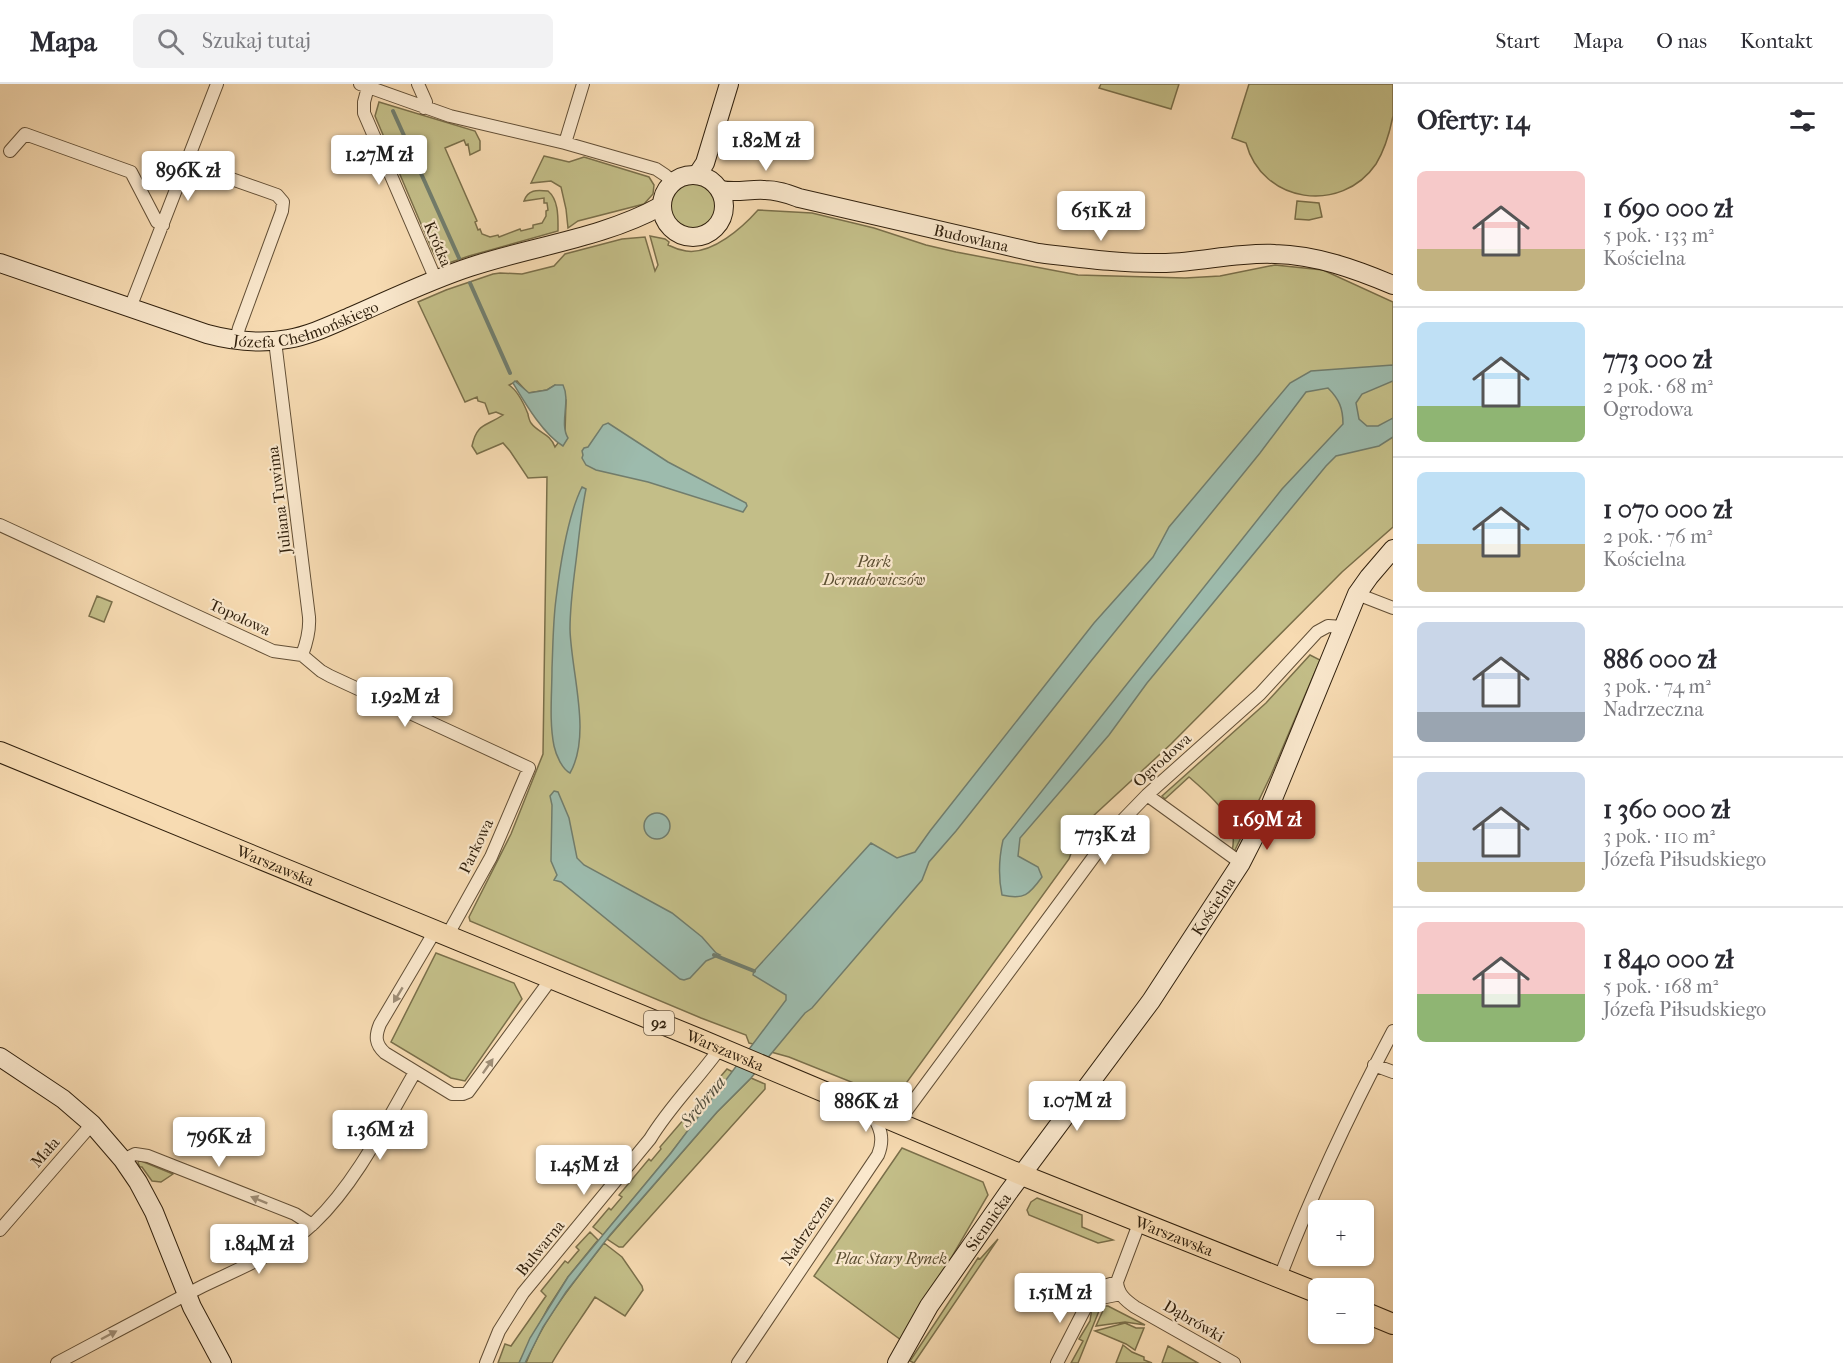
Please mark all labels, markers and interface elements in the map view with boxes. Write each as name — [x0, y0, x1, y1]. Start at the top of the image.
search box — [133, 14, 553, 68]
text: Mapa — [30, 25, 97, 58]
icon: search — [154, 25, 187, 58]
text: Szukaj tutaj — [202, 28, 311, 54]
text: Start — [1496, 29, 1540, 53]
text: Mapa — [1573, 29, 1623, 53]
text: O nas — [1656, 29, 1707, 53]
text: Kontakt — [1740, 29, 1813, 53]
icon: filters — [1786, 104, 1819, 137]
text: Oferty: 14 — [1417, 105, 1529, 136]
pin: 1.82M zł — [704, 121, 828, 172]
text: 1.82M zł — [732, 129, 800, 152]
pin: 1.27M zł — [317, 135, 441, 186]
text: 1.27M zł — [345, 143, 413, 166]
pin: 896K zł — [133, 151, 243, 202]
text: 896K zł — [156, 159, 220, 182]
pin: 651K zł — [1046, 191, 1156, 242]
text: 1 690 000 zł — [1603, 193, 1733, 224]
icon: home — [1465, 195, 1537, 267]
text: 651K zł — [1071, 199, 1131, 222]
street label: Krótka — [420, 218, 456, 270]
street label: Budowlana — [932, 220, 1011, 256]
text: 5 pok. · 133 m² — [1603, 224, 1714, 247]
text: Kościelna — [1603, 247, 1686, 270]
street label: Józefa Chełmońskiego — [230, 296, 381, 351]
text: 773 000 zł — [1603, 344, 1712, 375]
icon: home — [1465, 346, 1537, 418]
text: 2 pok. · 68 m² — [1603, 375, 1713, 398]
text: Ogrodowa — [1603, 398, 1693, 421]
street label: Juliana Tuwima — [263, 445, 295, 557]
text: 1 070 000 zł — [1603, 494, 1732, 525]
icon: home — [1465, 496, 1537, 568]
text: 2 pok. · 76 m² — [1603, 525, 1713, 548]
text: Kościelna — [1603, 548, 1686, 571]
park label: Park Dernałowiczów — [822, 552, 926, 589]
street label: Topolowa — [206, 595, 274, 640]
text: 886 000 zł — [1603, 644, 1716, 675]
icon: home — [1465, 646, 1537, 718]
text: 3 pok. · 74 m² — [1603, 675, 1711, 698]
pin: 1.92M zł — [343, 677, 467, 728]
text: 1.92M zł — [371, 685, 439, 708]
text: Nadrzeczna — [1603, 698, 1704, 721]
street label: Ogrodowa — [1129, 729, 1195, 791]
text: 1 360 000 zł — [1603, 794, 1730, 825]
icon: home — [1465, 796, 1537, 868]
pin: 1.69M zł — [1205, 800, 1329, 851]
text: 1.69M zł — [1232, 808, 1302, 831]
street label: Parkowa — [455, 815, 498, 876]
pin: 773K zł — [1050, 815, 1160, 866]
text: 773K zł — [1075, 823, 1135, 846]
text: 3 pok. · 110 m² — [1603, 825, 1715, 848]
street label: Warszawska — [233, 840, 318, 890]
text: Józefa Piłsudskiego — [1603, 848, 1766, 871]
street label: Kościelna — [1187, 873, 1239, 939]
text: 1 840 000 zł — [1603, 944, 1733, 975]
icon: home — [1465, 946, 1537, 1018]
text: 5 pok. · 168 m² — [1603, 975, 1718, 998]
one-way arrow — [392, 987, 403, 1003]
text: Józefa Piłsudskiego — [1603, 998, 1766, 1021]
road number: 92 — [644, 1011, 674, 1035]
street label: Warszawska — [683, 1025, 767, 1075]
one-way arrow — [482, 1059, 494, 1075]
water label: Srebrna — [675, 1072, 730, 1132]
pin: 1.07M zł — [1015, 1081, 1139, 1132]
pin: 886K zł — [811, 1082, 921, 1133]
text: 1.07M zł — [1043, 1089, 1111, 1112]
text: 886K zł — [834, 1090, 898, 1113]
pin: 1.36M zł — [318, 1110, 442, 1161]
pin: 796K zł — [164, 1117, 274, 1168]
text: 1.36M zł — [347, 1118, 414, 1141]
text: 796K zł — [187, 1125, 251, 1148]
street label: Mała — [27, 1133, 64, 1171]
pin: 1.45M zł — [522, 1145, 646, 1196]
text: 1.45M zł — [550, 1153, 618, 1176]
street label: Siennicka — [961, 1189, 1015, 1255]
street label: Nadrzeczna — [777, 1191, 838, 1269]
one-way arrow — [250, 1195, 268, 1205]
map controls — [1308, 1200, 1374, 1344]
button: + — [1308, 1200, 1374, 1266]
street label: Warszawska — [1132, 1211, 1217, 1260]
street label: Bulwarna — [512, 1216, 569, 1280]
pin: 1.84M zł — [197, 1224, 321, 1275]
text: 1.84M zł — [224, 1232, 294, 1255]
park label: Plac Stary Rynek — [834, 1249, 947, 1268]
pin: 1.51M zł — [998, 1273, 1122, 1324]
button: − — [1308, 1278, 1374, 1344]
text: 1.51M zł — [1029, 1281, 1091, 1304]
street label: Dąbrówki — [1160, 1296, 1228, 1346]
one-way arrow — [101, 1330, 118, 1340]

